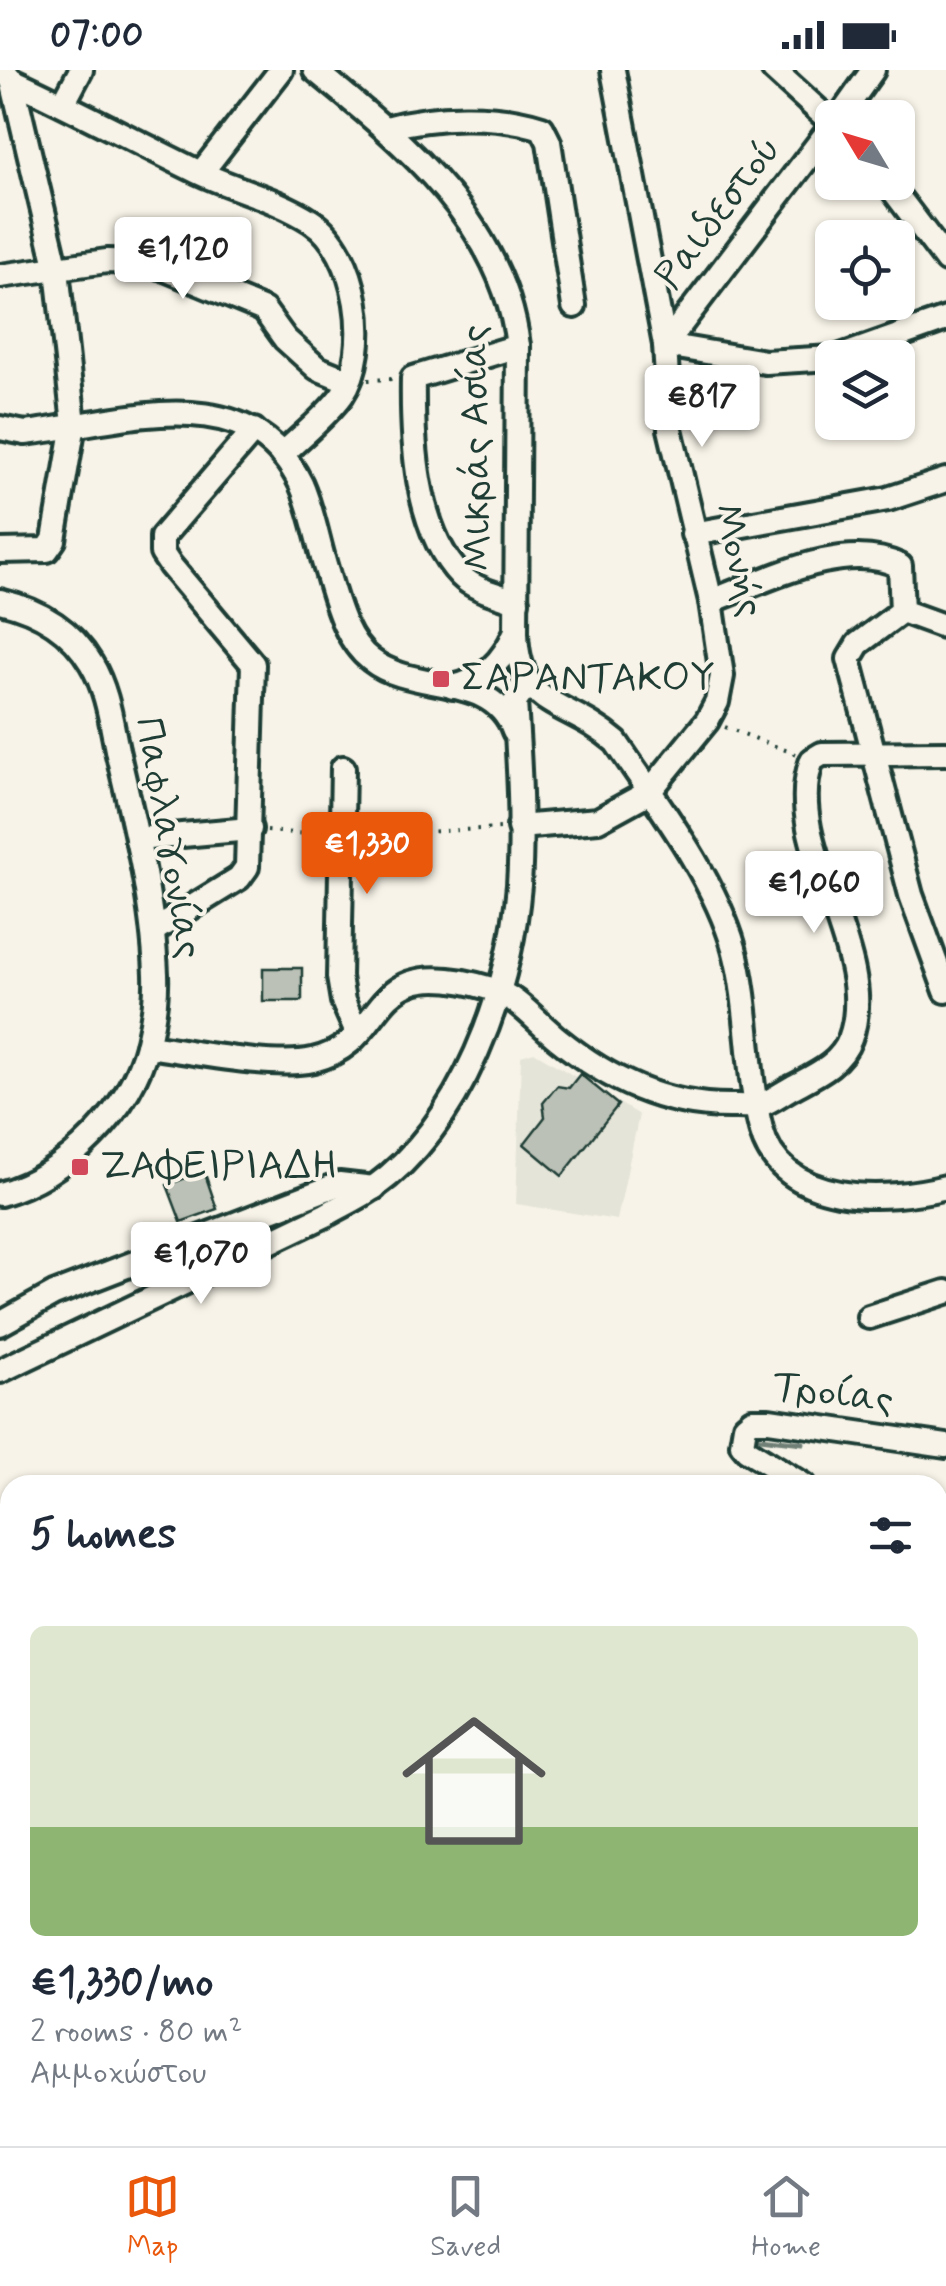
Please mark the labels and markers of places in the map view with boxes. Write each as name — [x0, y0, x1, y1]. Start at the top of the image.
pin: €1,120 — [102, 217, 264, 302]
pin: €817 — [643, 365, 761, 450]
place label: ΣΑΡΑΝΤΑΚΟΥ — [461, 653, 715, 705]
marker: ΣΑΡΑΝΤΑΚΟΥ — [430, 668, 452, 690]
pin: €1,330 — [286, 812, 448, 897]
pin: €1,060 — [733, 851, 895, 936]
place label: ΖΑΦΕΙΡΙΑΔΗ — [100, 1141, 338, 1193]
marker: ΖΑΦΕΙΡΙΑΔΗ — [69, 1156, 91, 1178]
pin: €1,070 — [120, 1222, 282, 1307]

